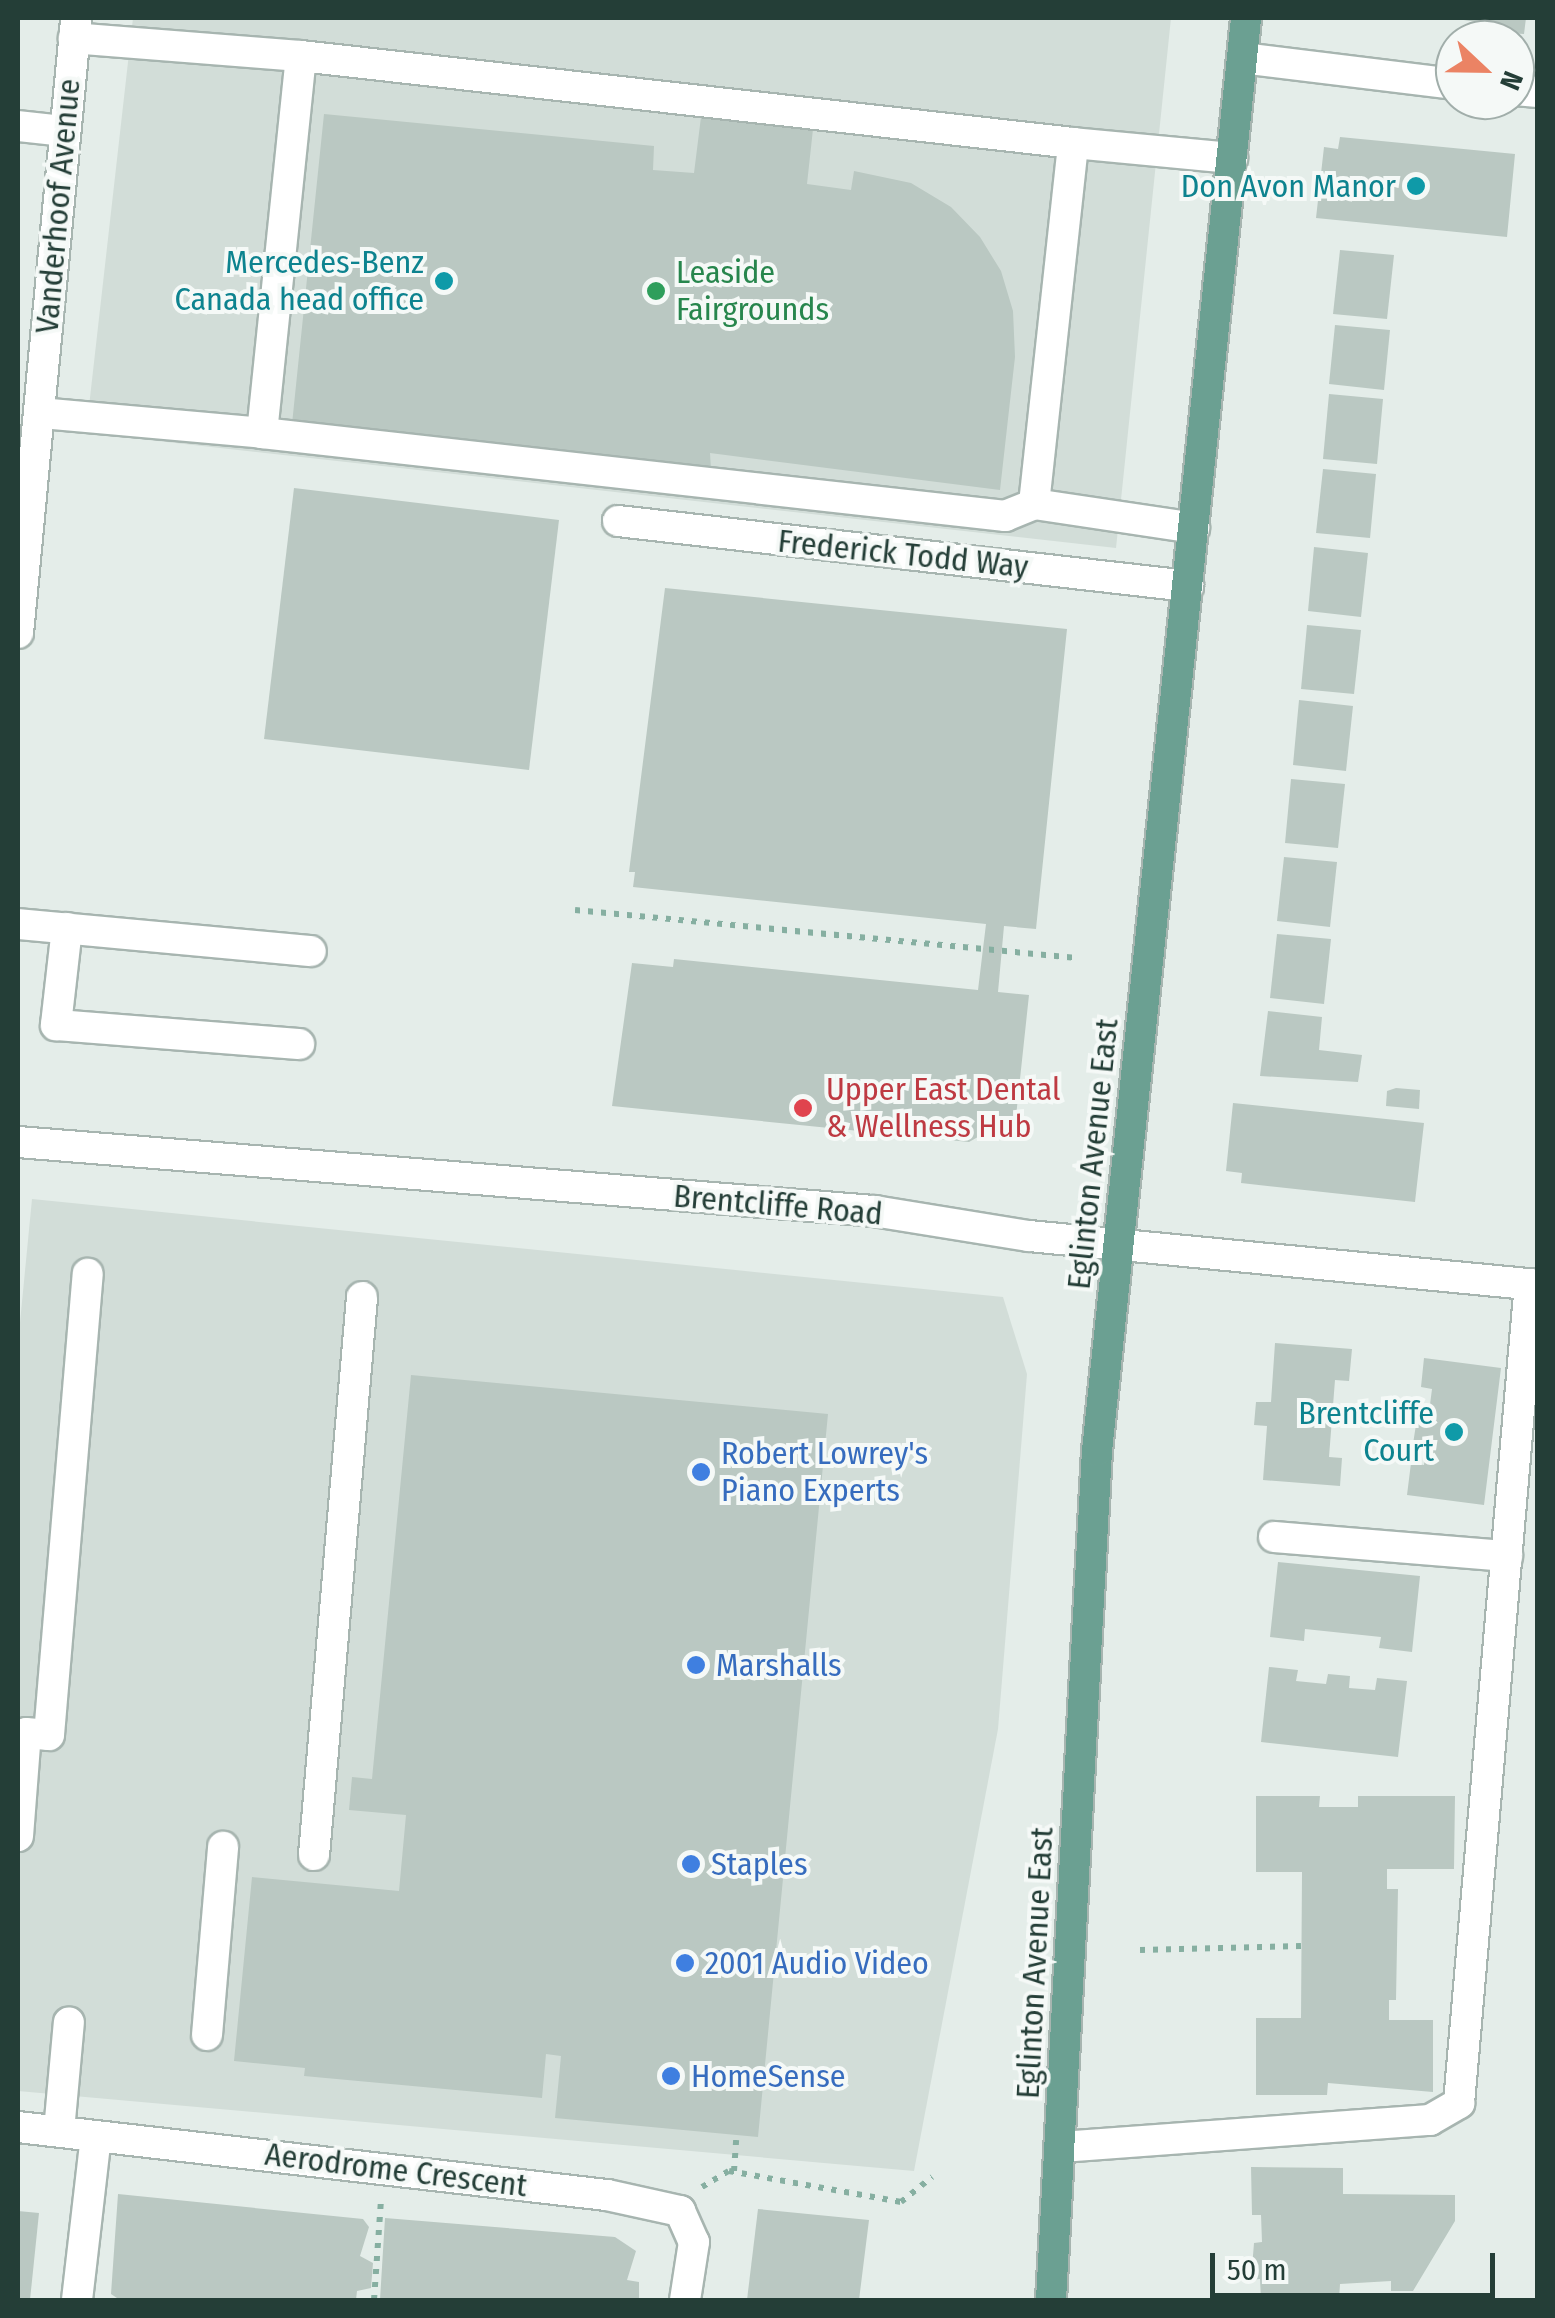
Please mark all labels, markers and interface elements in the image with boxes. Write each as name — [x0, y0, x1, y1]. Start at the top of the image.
north arrow — [1435, 20, 1535, 120]
text: N — [1493, 67, 1530, 95]
street label: Vanderhoof Avenue — [28, 77, 88, 335]
place label: Don Avon Manor — [1181, 167, 1396, 205]
marker: Don Avon Manor — [1405, 175, 1427, 197]
place label: Mercedes-Benz Canada head office — [174, 244, 424, 319]
place label: Leaside Fairgrounds — [676, 254, 829, 329]
marker: Mercedes-Benz Canada head office — [433, 270, 455, 292]
marker: Leaside Fairgrounds — [645, 280, 667, 302]
street label: Frederick Todd Way — [776, 522, 1030, 586]
street label: Eglinton Avenue East — [1060, 1017, 1126, 1291]
place label: Upper East Dental & Wellness Hub — [826, 1071, 1060, 1146]
marker: Upper East Dental & Wellness Hub — [790, 1095, 816, 1121]
street label: Brentcliffe Road — [672, 1177, 884, 1233]
place label: Brentcliffe Court — [1298, 1395, 1434, 1470]
marker: Brentcliffe Court — [1443, 1421, 1465, 1443]
place label: Robert Lowrey's Piano Experts — [721, 1435, 928, 1510]
marker: Robert Lowrey's Piano Experts — [690, 1461, 712, 1483]
place label: Marshalls — [716, 1646, 842, 1684]
marker: Marshalls — [685, 1654, 707, 1676]
street label: Eglinton Avenue East — [1009, 1826, 1061, 2100]
place label: Staples — [711, 1845, 808, 1883]
marker: Staples — [680, 1853, 702, 1875]
place label: 2001 Audio Video — [705, 1944, 929, 1982]
marker: 2001 Audio Video — [674, 1952, 696, 1974]
place label: HomeSense — [691, 2057, 846, 2095]
marker: HomeSense — [660, 2065, 682, 2087]
street label: Aerodrome Crescent — [263, 2135, 529, 2205]
scale bar — [1215, 2233, 1500, 2295]
text: 50 m — [1227, 2252, 1287, 2288]

